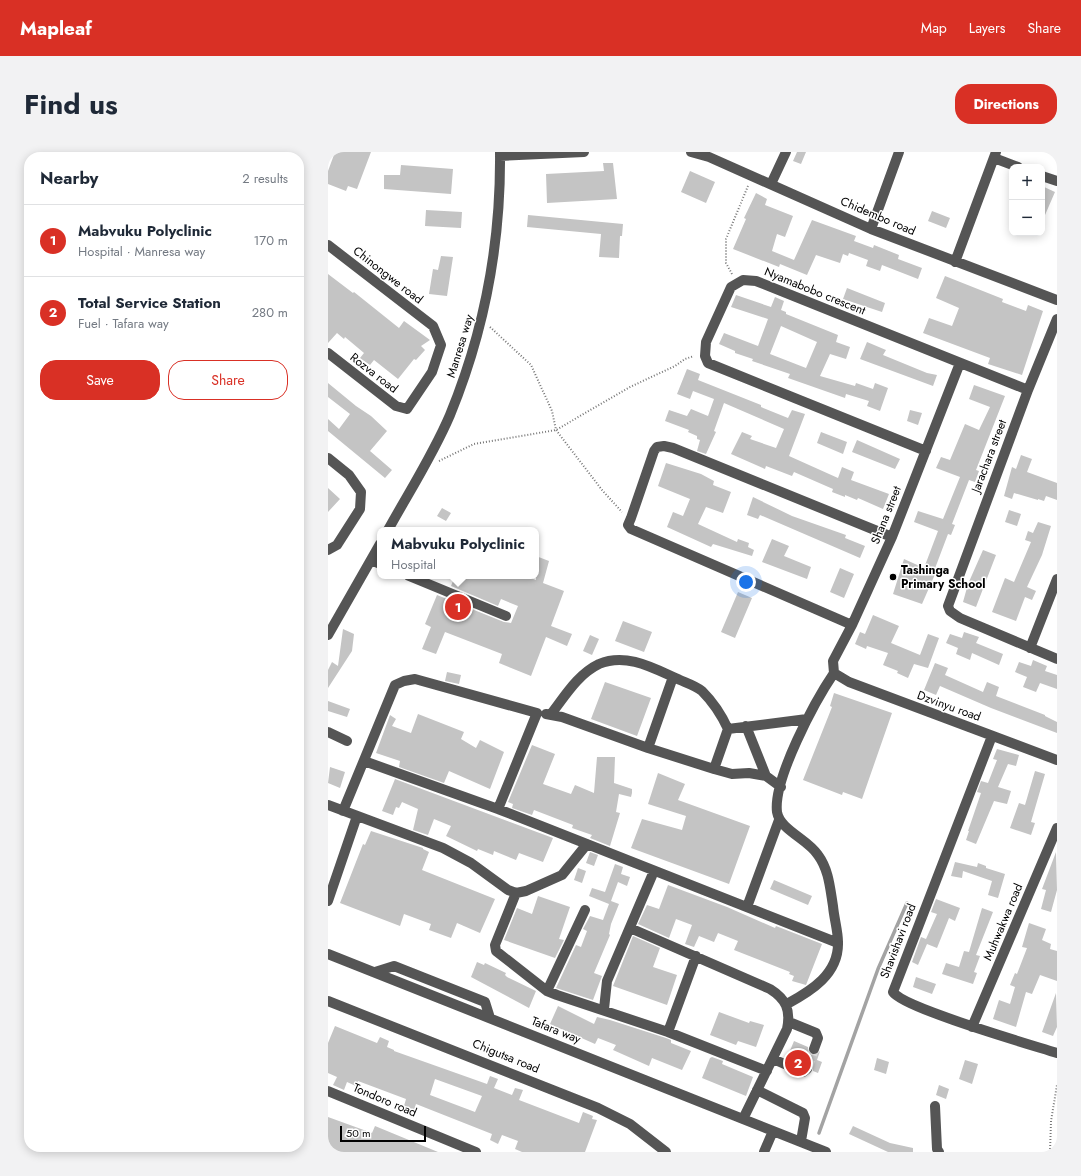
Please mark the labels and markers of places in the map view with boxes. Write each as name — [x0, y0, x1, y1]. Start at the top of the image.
place label: Tashinga Primary School — [901, 561, 986, 593]
marker: Tashinga Primary School — [888, 572, 898, 582]
pin: 1 — [445, 592, 471, 622]
pin: 2 — [785, 1048, 811, 1078]

